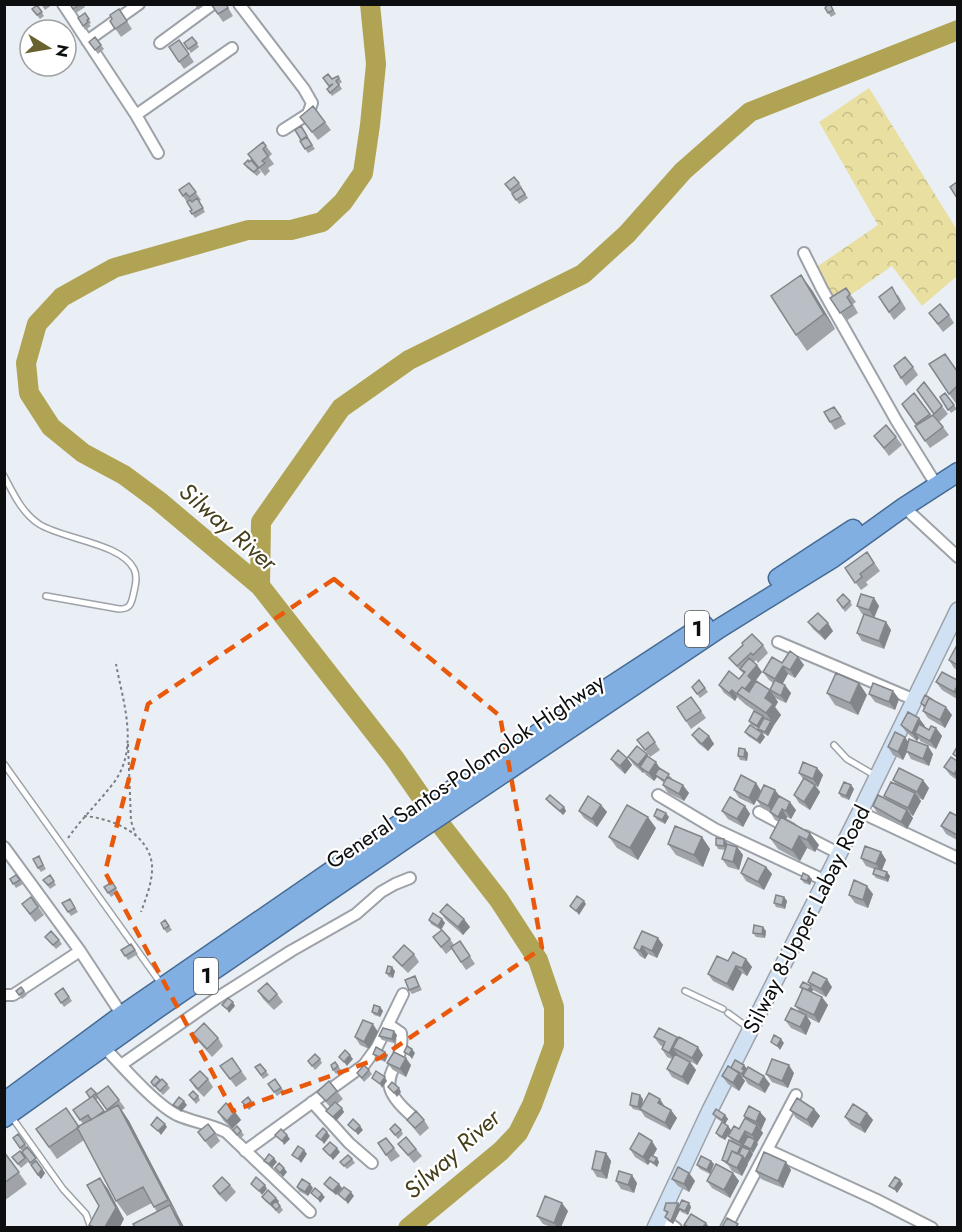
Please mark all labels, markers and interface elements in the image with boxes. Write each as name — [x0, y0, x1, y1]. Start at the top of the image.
north arrow — [18, 18, 78, 78]
text: N — [50, 42, 75, 59]
water label: Silway River — [172, 474, 286, 580]
road number: 1 — [685, 611, 709, 647]
street label: General Santos-Polomolok Highway — [319, 665, 611, 876]
street label: Silway 8-Upper Labay Road — [734, 799, 878, 1039]
road number: 1 — [194, 958, 218, 994]
water label: Silway River — [396, 1099, 509, 1207]

